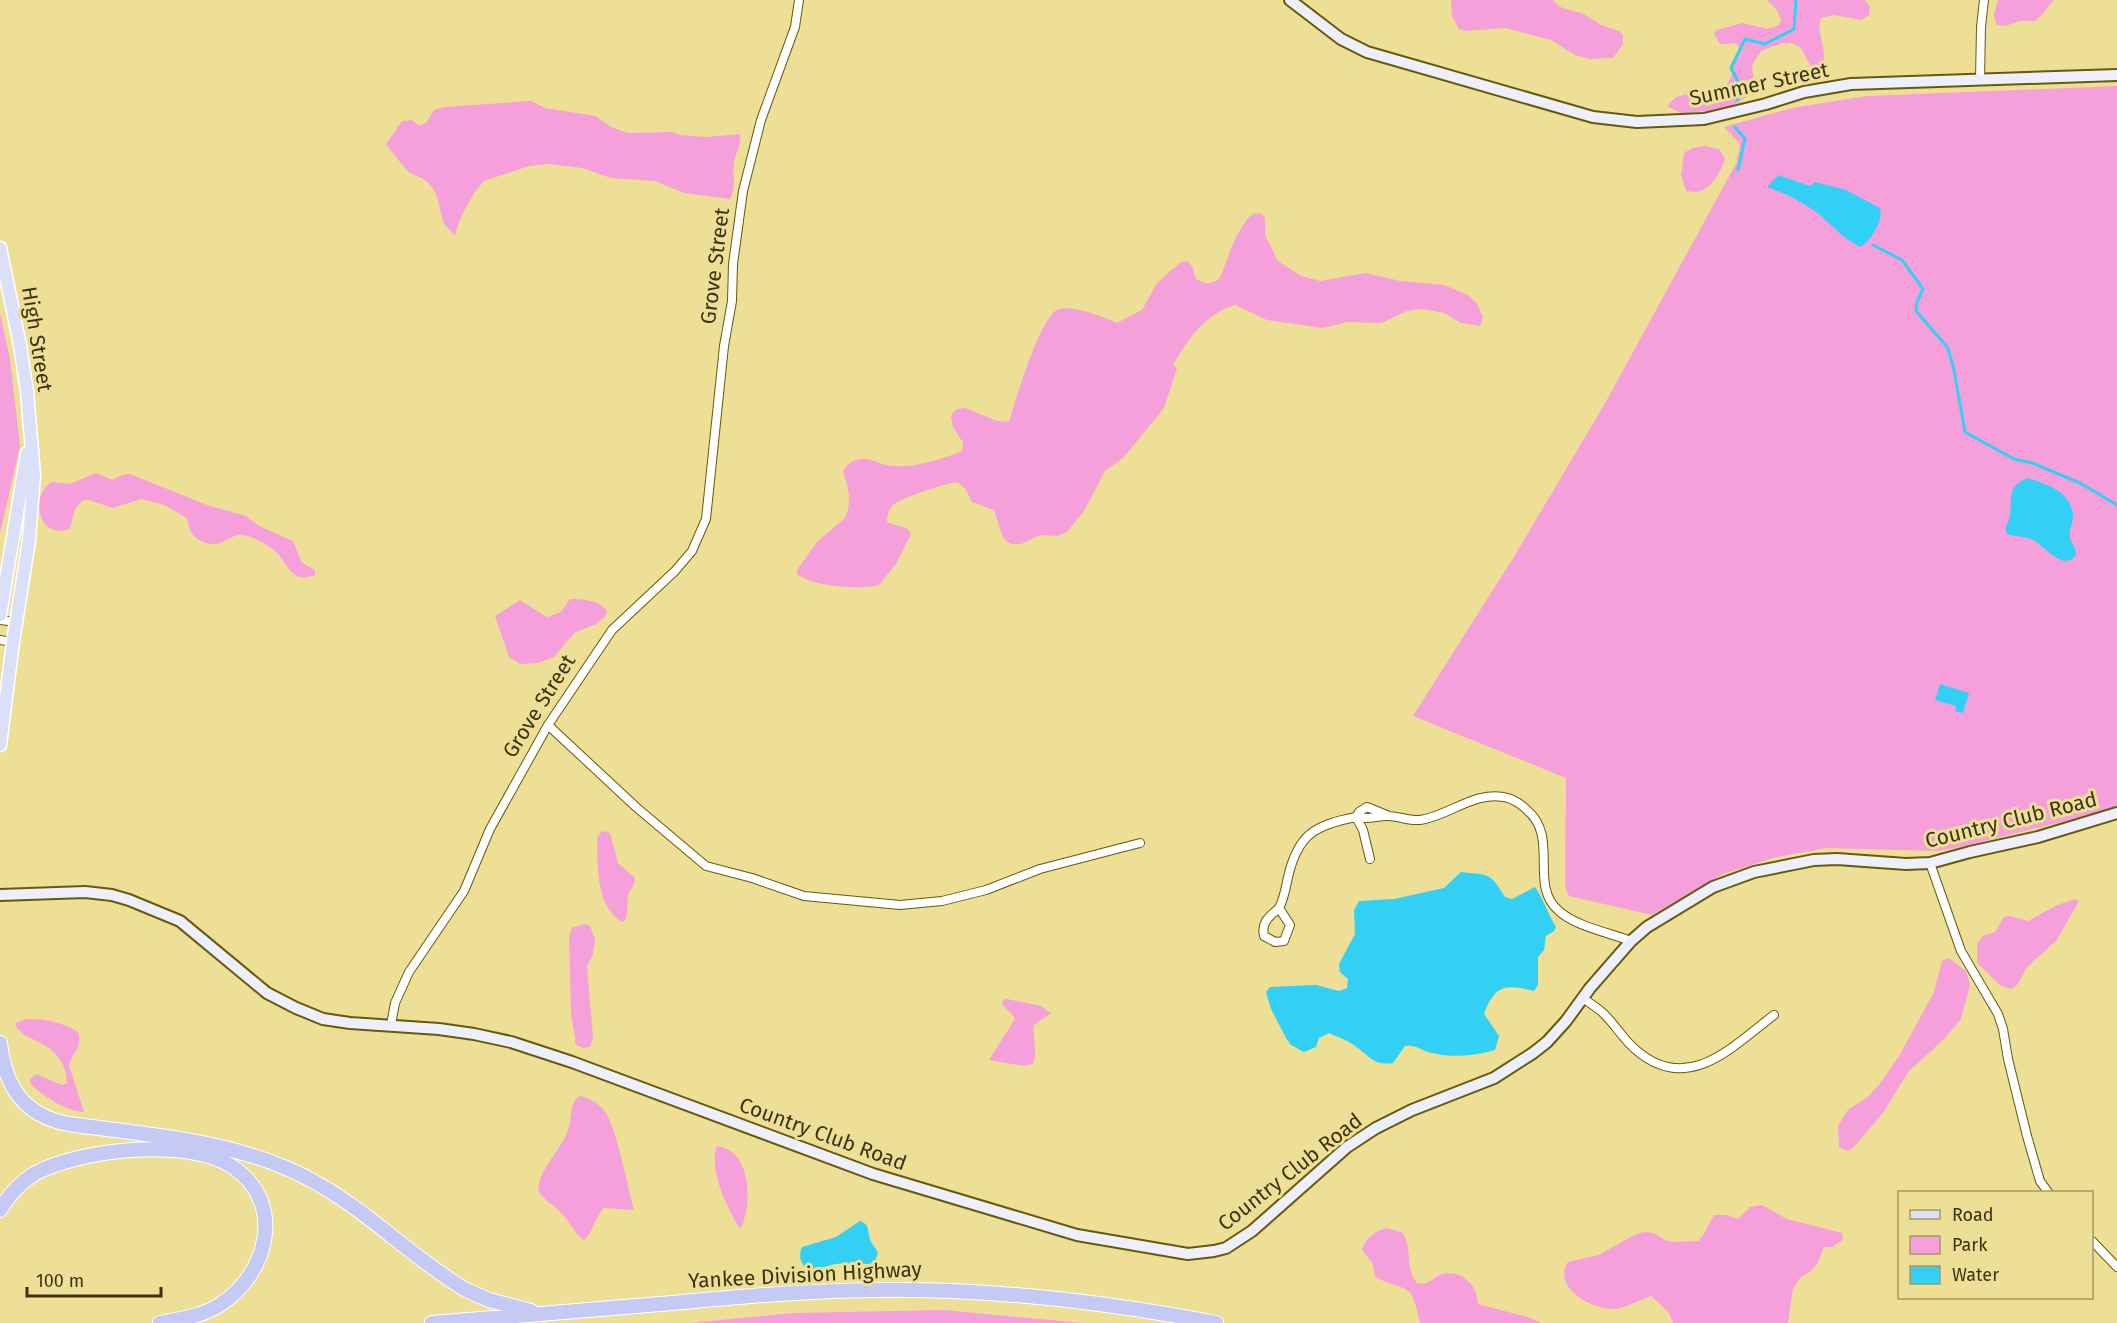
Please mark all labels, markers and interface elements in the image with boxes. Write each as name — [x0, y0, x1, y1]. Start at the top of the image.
street label: Summer Street — [1687, 56, 1831, 111]
street label: Grove Street — [695, 206, 735, 326]
street label: High Street — [16, 285, 58, 394]
street label: Grove Street — [497, 649, 581, 763]
street label: Country Club Road — [1922, 786, 2100, 854]
street label: Country Club Road — [736, 1092, 910, 1176]
street label: Country Club Road — [1213, 1108, 1367, 1236]
legend — [1898, 1191, 2093, 1299]
text: Road — [1952, 1204, 1994, 1226]
text: Park — [1952, 1234, 1988, 1256]
street label: Yankee Division Highway — [688, 1256, 923, 1294]
scale bar — [27, 1260, 160, 1298]
text: Water — [1952, 1264, 1999, 1286]
text: 100 m — [36, 1270, 84, 1292]

